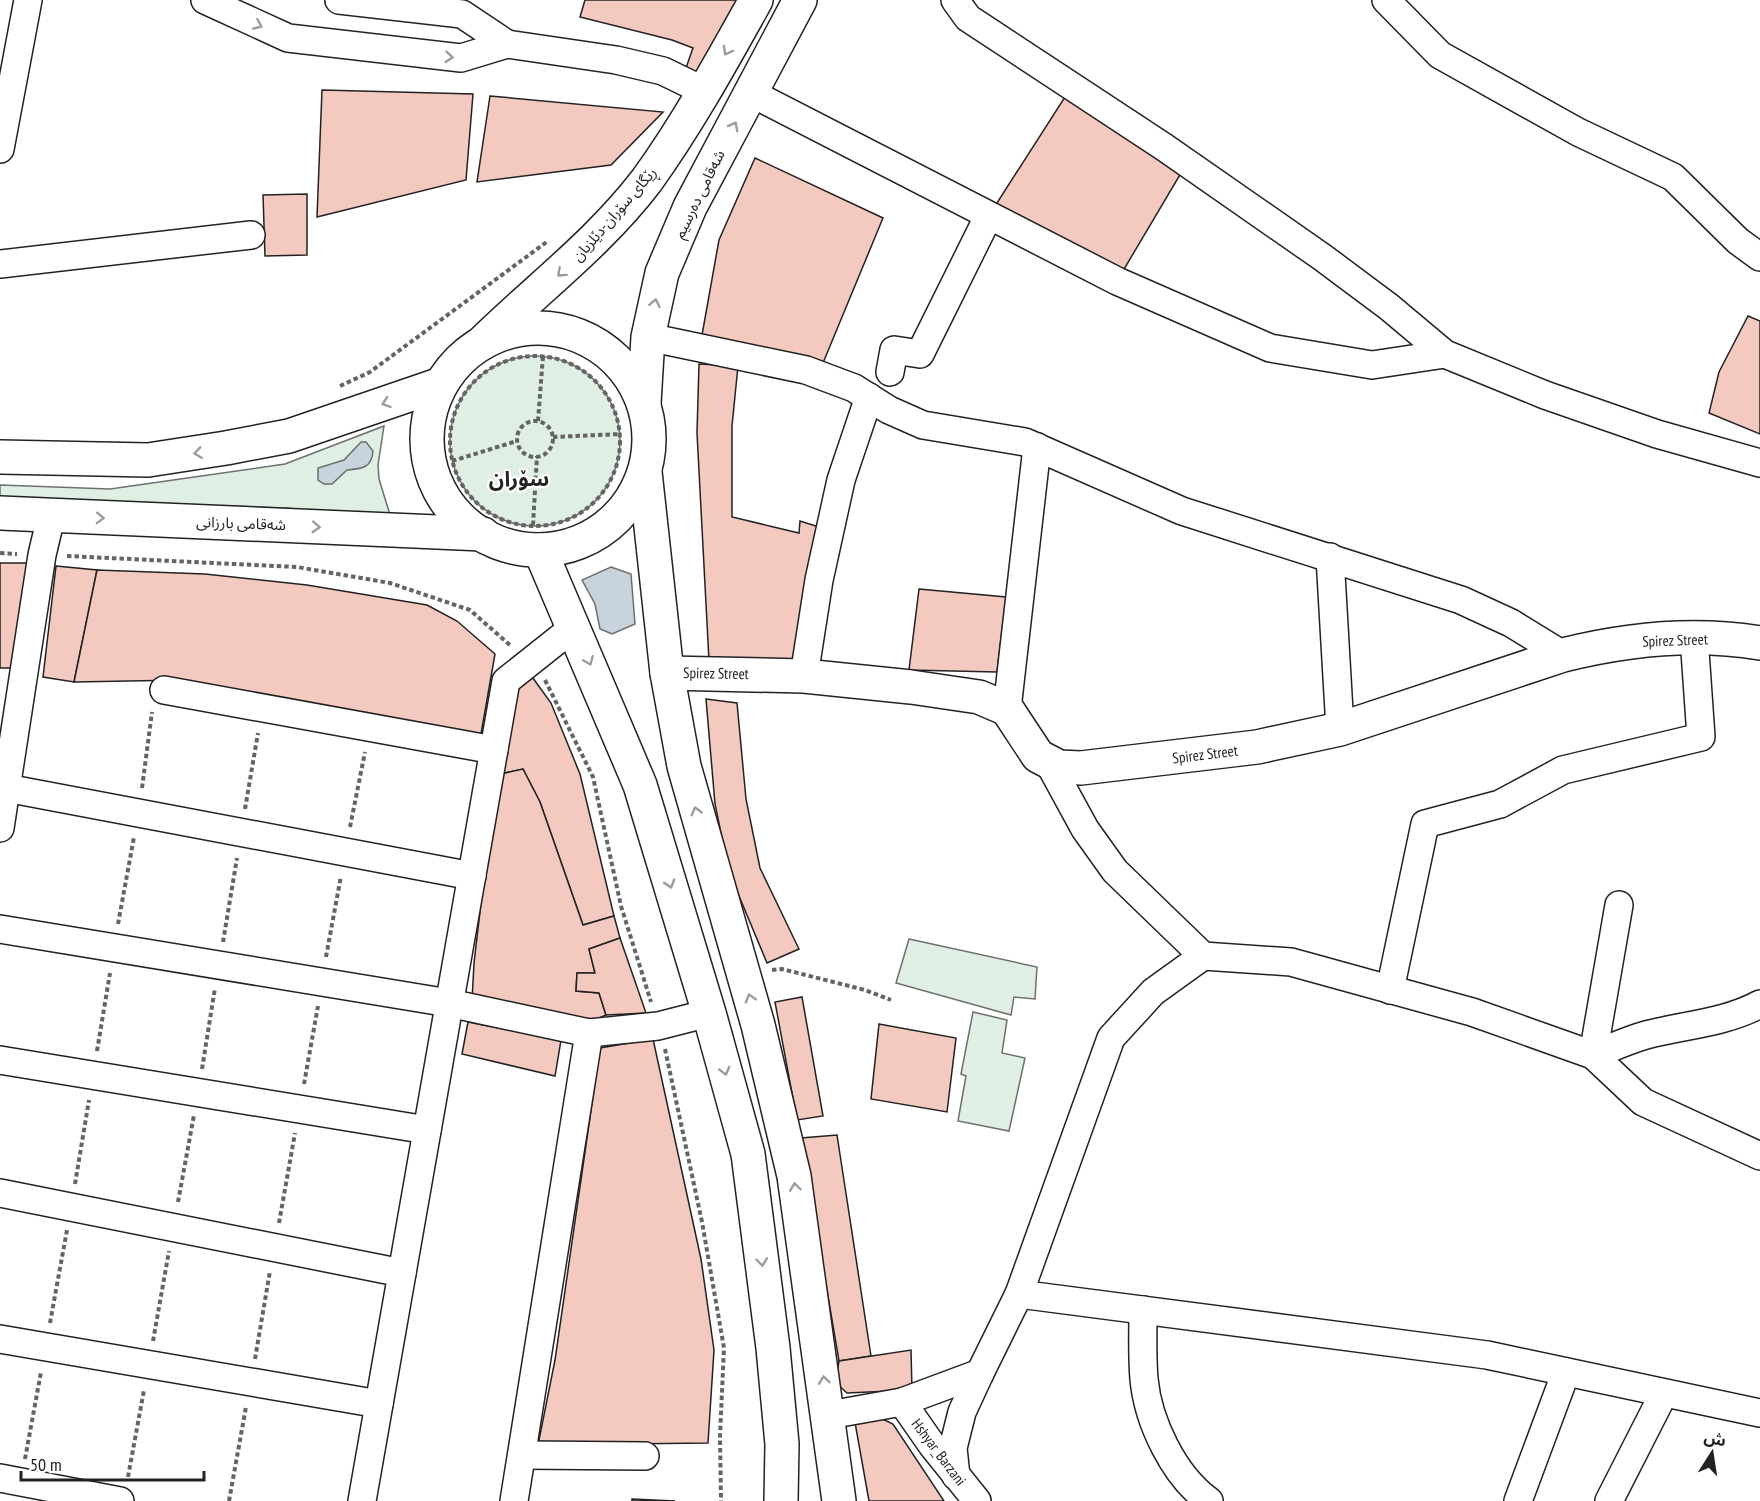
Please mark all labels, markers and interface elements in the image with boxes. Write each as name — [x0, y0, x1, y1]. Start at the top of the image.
one-way arrow — [252, 18, 263, 30]
one-way arrow — [723, 45, 734, 55]
one-way arrow — [445, 50, 454, 63]
one-way arrow — [726, 121, 738, 132]
street label: شەقامی دەرسیم — [669, 146, 731, 242]
street label: ڕێگای سۆران-دێلزیان — [568, 163, 663, 267]
one-way arrow — [557, 266, 567, 277]
one-way arrow — [648, 299, 661, 309]
one-way arrow — [381, 396, 392, 408]
one-way arrow — [193, 446, 202, 458]
district label: سۆران — [489, 465, 549, 492]
one-way arrow — [96, 512, 105, 525]
street label: شەقامی بارزانی — [196, 512, 286, 534]
one-way arrow — [312, 520, 321, 533]
street label: Spirez Street — [1642, 629, 1708, 651]
one-way arrow — [581, 655, 593, 666]
street label: Spirez Street — [683, 663, 749, 683]
street label: Spirez Street — [1171, 741, 1239, 767]
one-way arrow — [691, 806, 703, 816]
one-way arrow — [663, 878, 675, 889]
one-way arrow — [745, 993, 757, 1004]
one-way arrow — [718, 1065, 730, 1075]
one-way arrow — [790, 1183, 802, 1192]
one-way arrow — [755, 1257, 768, 1266]
one-way arrow — [818, 1376, 830, 1385]
street label: Hshyar_Barzani — [908, 1415, 970, 1489]
north arrow — [1682, 1423, 1742, 1483]
text: ش — [1702, 1426, 1728, 1450]
scale bar — [21, 1444, 204, 1482]
text: 50 m — [30, 1453, 62, 1476]

